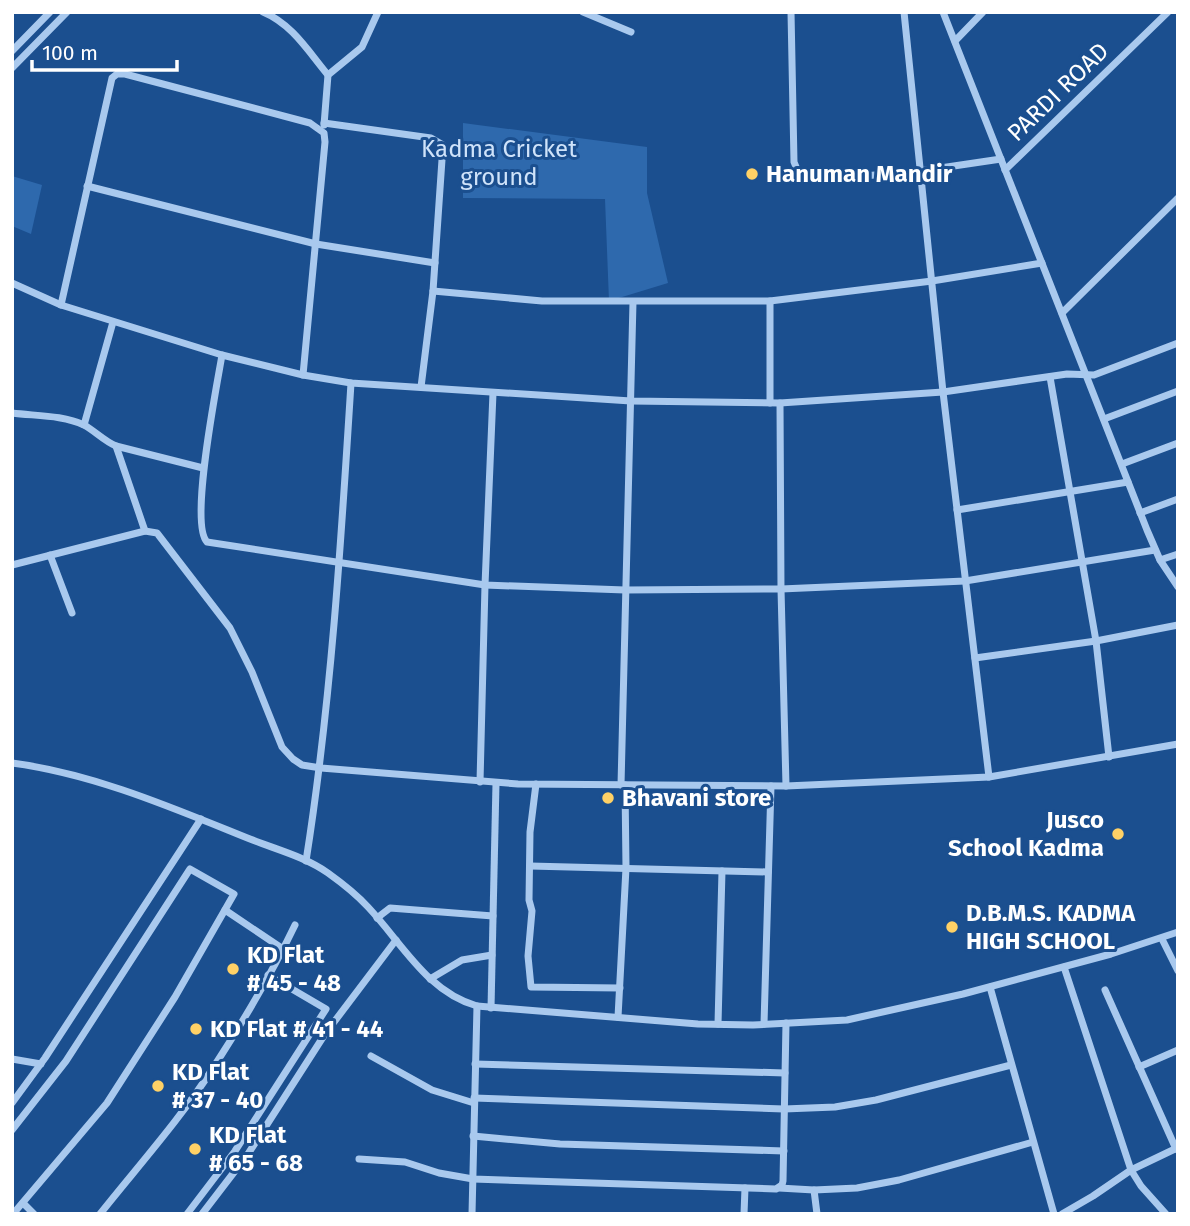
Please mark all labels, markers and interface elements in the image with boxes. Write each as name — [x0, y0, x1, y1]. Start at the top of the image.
scale bar — [32, 28, 177, 72]
street label: PARDI ROAD — [1002, 37, 1114, 147]
text: 100 m — [42, 40, 98, 66]
park label: Kadma Cricket ground — [421, 135, 577, 191]
place label: Hanuman Mandir — [766, 160, 953, 188]
marker: Hanuman Mandir — [744, 166, 760, 182]
place label: Bhavani store — [622, 784, 771, 812]
marker: Bhavani store — [600, 790, 616, 806]
place label: Jusco School Kadma — [948, 806, 1104, 862]
marker: Jusco School Kadma — [1110, 826, 1126, 842]
place label: D.B.M.S. KADMA HIGH SCHOOL — [966, 899, 1136, 955]
marker: D.B.M.S. KADMA HIGH SCHOOL — [944, 919, 960, 935]
place label: KD Flat # 45 - 48 — [247, 941, 341, 997]
marker: KD Flat # 45 - 48 — [225, 961, 241, 977]
place label: KD Flat # 41 - 44 — [210, 1015, 384, 1043]
marker: KD Flat # 41 - 44 — [188, 1021, 204, 1037]
place label: KD Flat # 37 - 40 — [172, 1058, 263, 1114]
marker: KD Flat # 37 - 40 — [150, 1078, 166, 1094]
place label: KD Flat # 65 - 68 — [209, 1121, 303, 1177]
marker: KD Flat # 65 - 68 — [187, 1141, 203, 1157]

